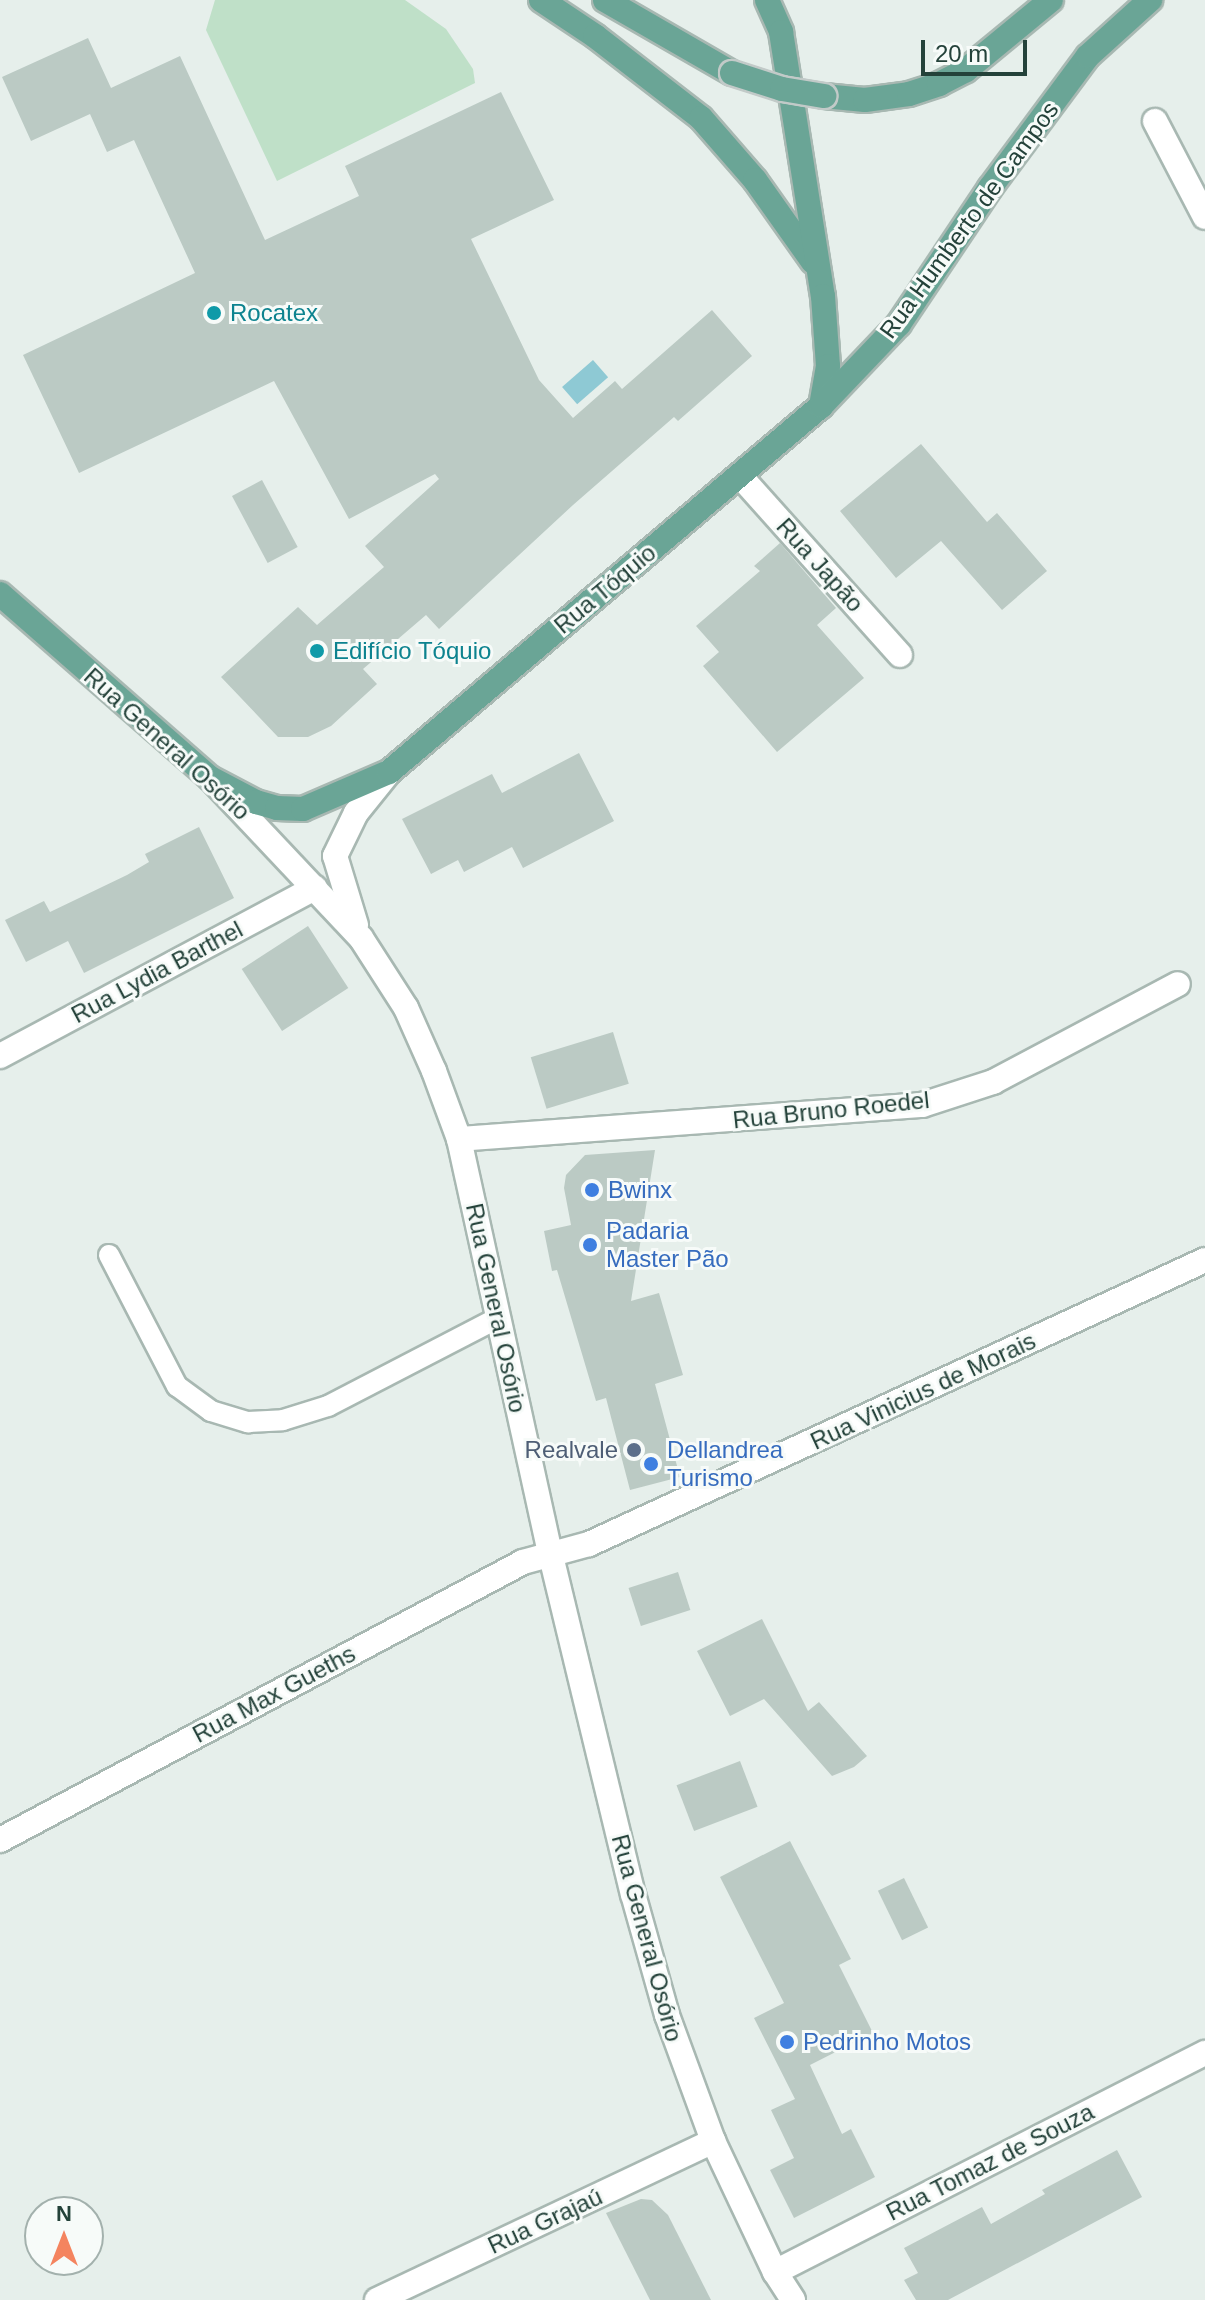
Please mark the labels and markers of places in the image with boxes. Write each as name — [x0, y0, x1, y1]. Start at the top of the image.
place label: Rocatex — [230, 299, 318, 327]
marker: Rocatex — [205, 304, 223, 322]
place label: Edifício Tóquio — [333, 637, 492, 665]
marker: Edifício Tóquio — [308, 642, 326, 660]
place label: Bwinx — [608, 1176, 672, 1204]
marker: Bwinx — [583, 1181, 601, 1199]
place label: Padaria Master Pão — [606, 1217, 729, 1273]
marker: Padaria Master Pão — [581, 1236, 599, 1254]
place label: Realvale — [525, 1436, 618, 1464]
place label: Dellandrea Turismo — [667, 1436, 783, 1492]
marker: Realvale — [625, 1441, 643, 1459]
marker: Dellandrea Turismo — [642, 1455, 660, 1473]
place label: Pedrinho Motos — [803, 2028, 971, 2056]
marker: Pedrinho Motos — [778, 2033, 796, 2051]

